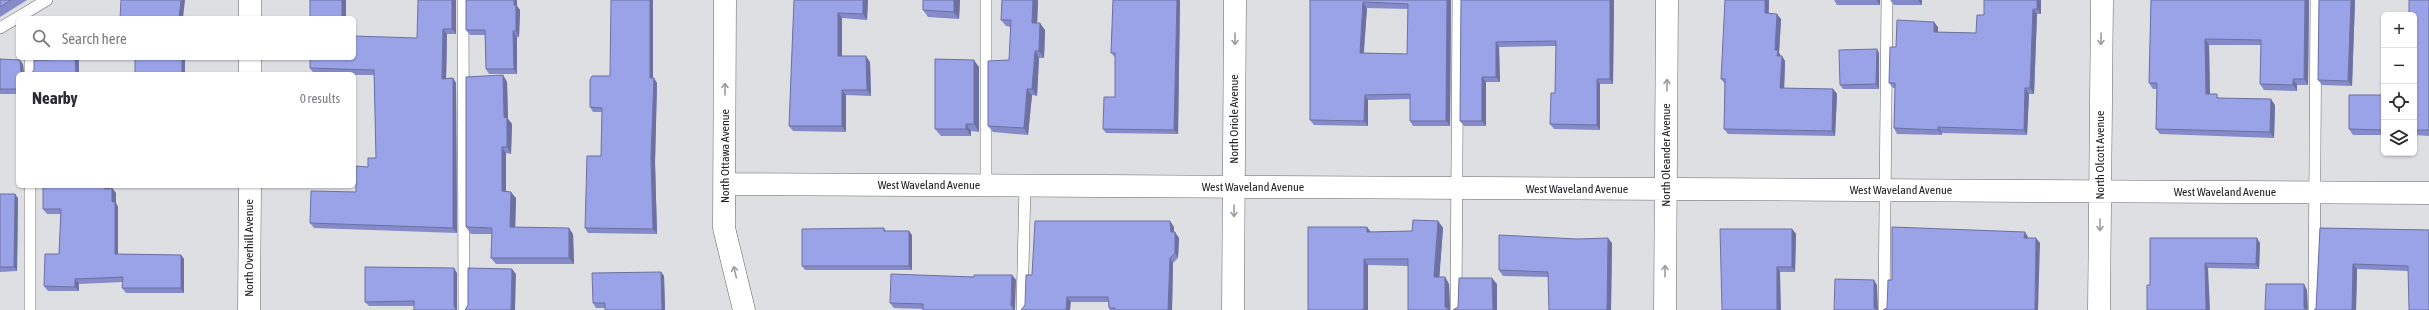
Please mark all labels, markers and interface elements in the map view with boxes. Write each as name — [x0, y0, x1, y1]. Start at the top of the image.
map controls — [2381, 12, 2417, 156]
button: + — [2381, 12, 2417, 48]
search box — [16, 16, 356, 60]
icon: search — [30, 27, 52, 49]
text: Search here — [62, 30, 127, 47]
one-way arrow — [1231, 32, 1239, 45]
one-way arrow — [2098, 32, 2105, 45]
button: − — [2381, 48, 2417, 84]
street label: North Oriole Avenue — [1227, 74, 1241, 164]
one-way arrow — [1663, 79, 1671, 92]
one-way arrow — [721, 83, 729, 96]
button: locate — [2381, 84, 2417, 120]
text: Nearby — [32, 88, 78, 108]
text: 0 results — [300, 91, 340, 106]
street label: North Oleander Avenue — [1659, 103, 1673, 207]
street label: North Ottawa Avenue — [718, 109, 732, 203]
street label: North Olcott Avenue — [2093, 111, 2107, 199]
button: layers — [2381, 120, 2417, 156]
street label: West Waveland Avenue — [878, 178, 980, 192]
street label: West Waveland Avenue — [1202, 180, 1304, 194]
street label: West Waveland Avenue — [1526, 182, 1628, 196]
street label: West Waveland Avenue — [1850, 183, 1952, 197]
street label: West Waveland Avenue — [2174, 185, 2276, 199]
street label: North Overhill Avenue — [242, 199, 256, 297]
one-way arrow — [1230, 204, 1238, 217]
one-way arrow — [2096, 218, 2104, 231]
one-way arrow — [1661, 265, 1669, 278]
one-way arrow — [731, 266, 738, 279]

